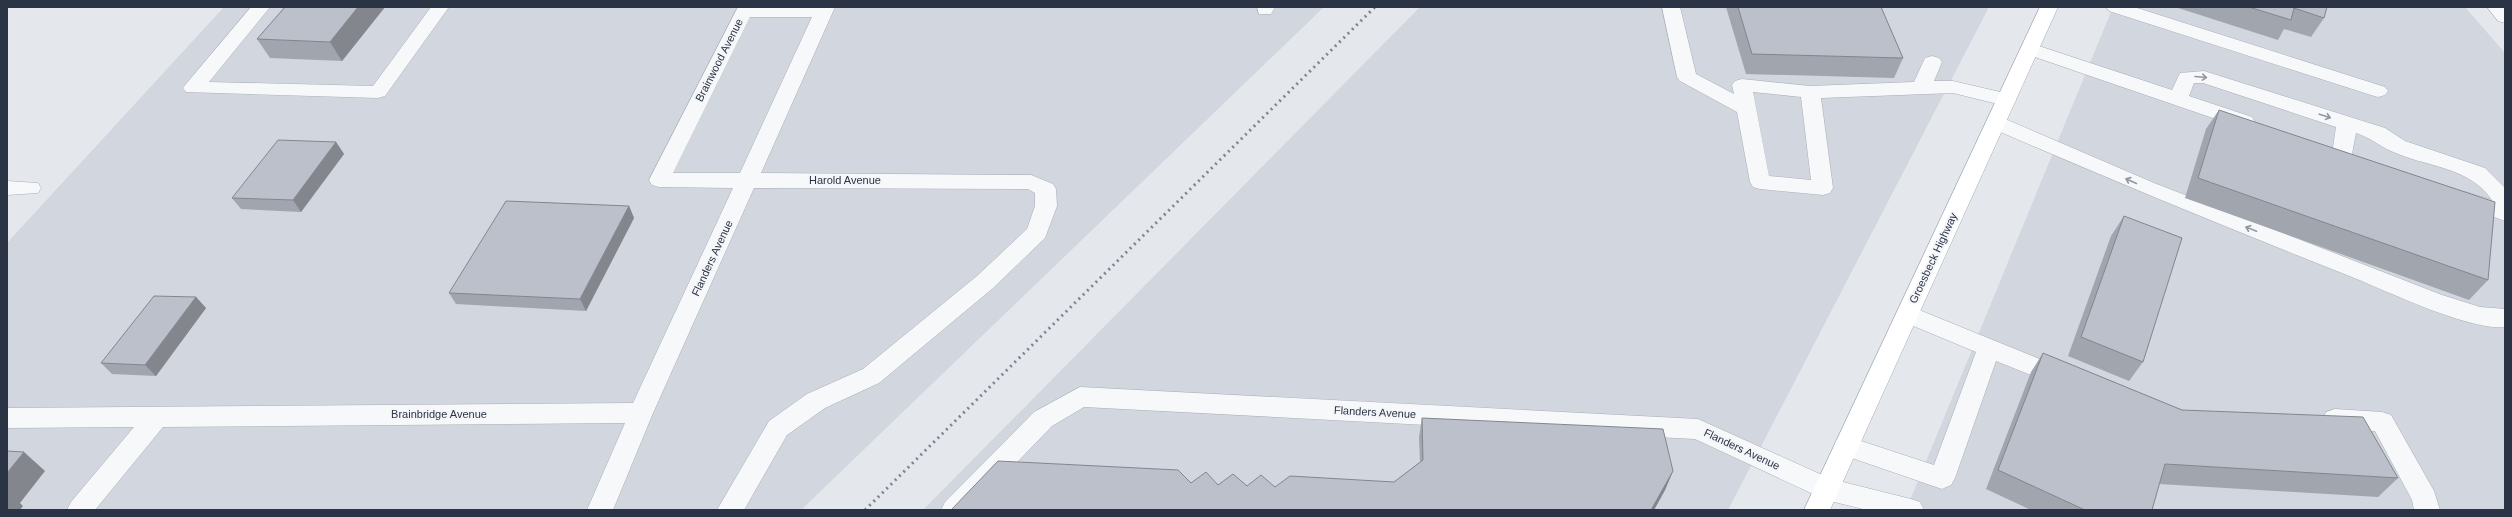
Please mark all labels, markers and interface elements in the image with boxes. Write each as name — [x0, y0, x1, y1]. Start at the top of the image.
street label: Brainwood Avenue — [693, 16, 745, 104]
one-way arrow — [2195, 74, 2208, 81]
one-way arrow — [2319, 113, 2332, 120]
street label: Harold Avenue — [809, 174, 881, 186]
one-way arrow — [2125, 177, 2137, 184]
street label: Groesbeck Highway — [1907, 210, 1959, 305]
street label: Flanders Avenue — [689, 218, 735, 298]
one-way arrow — [2246, 225, 2258, 233]
street label: Flanders Avenue — [1334, 404, 1416, 420]
street label: Brainbridge Avenue — [391, 408, 487, 420]
street label: Flanders Avenue — [1702, 426, 1782, 472]

